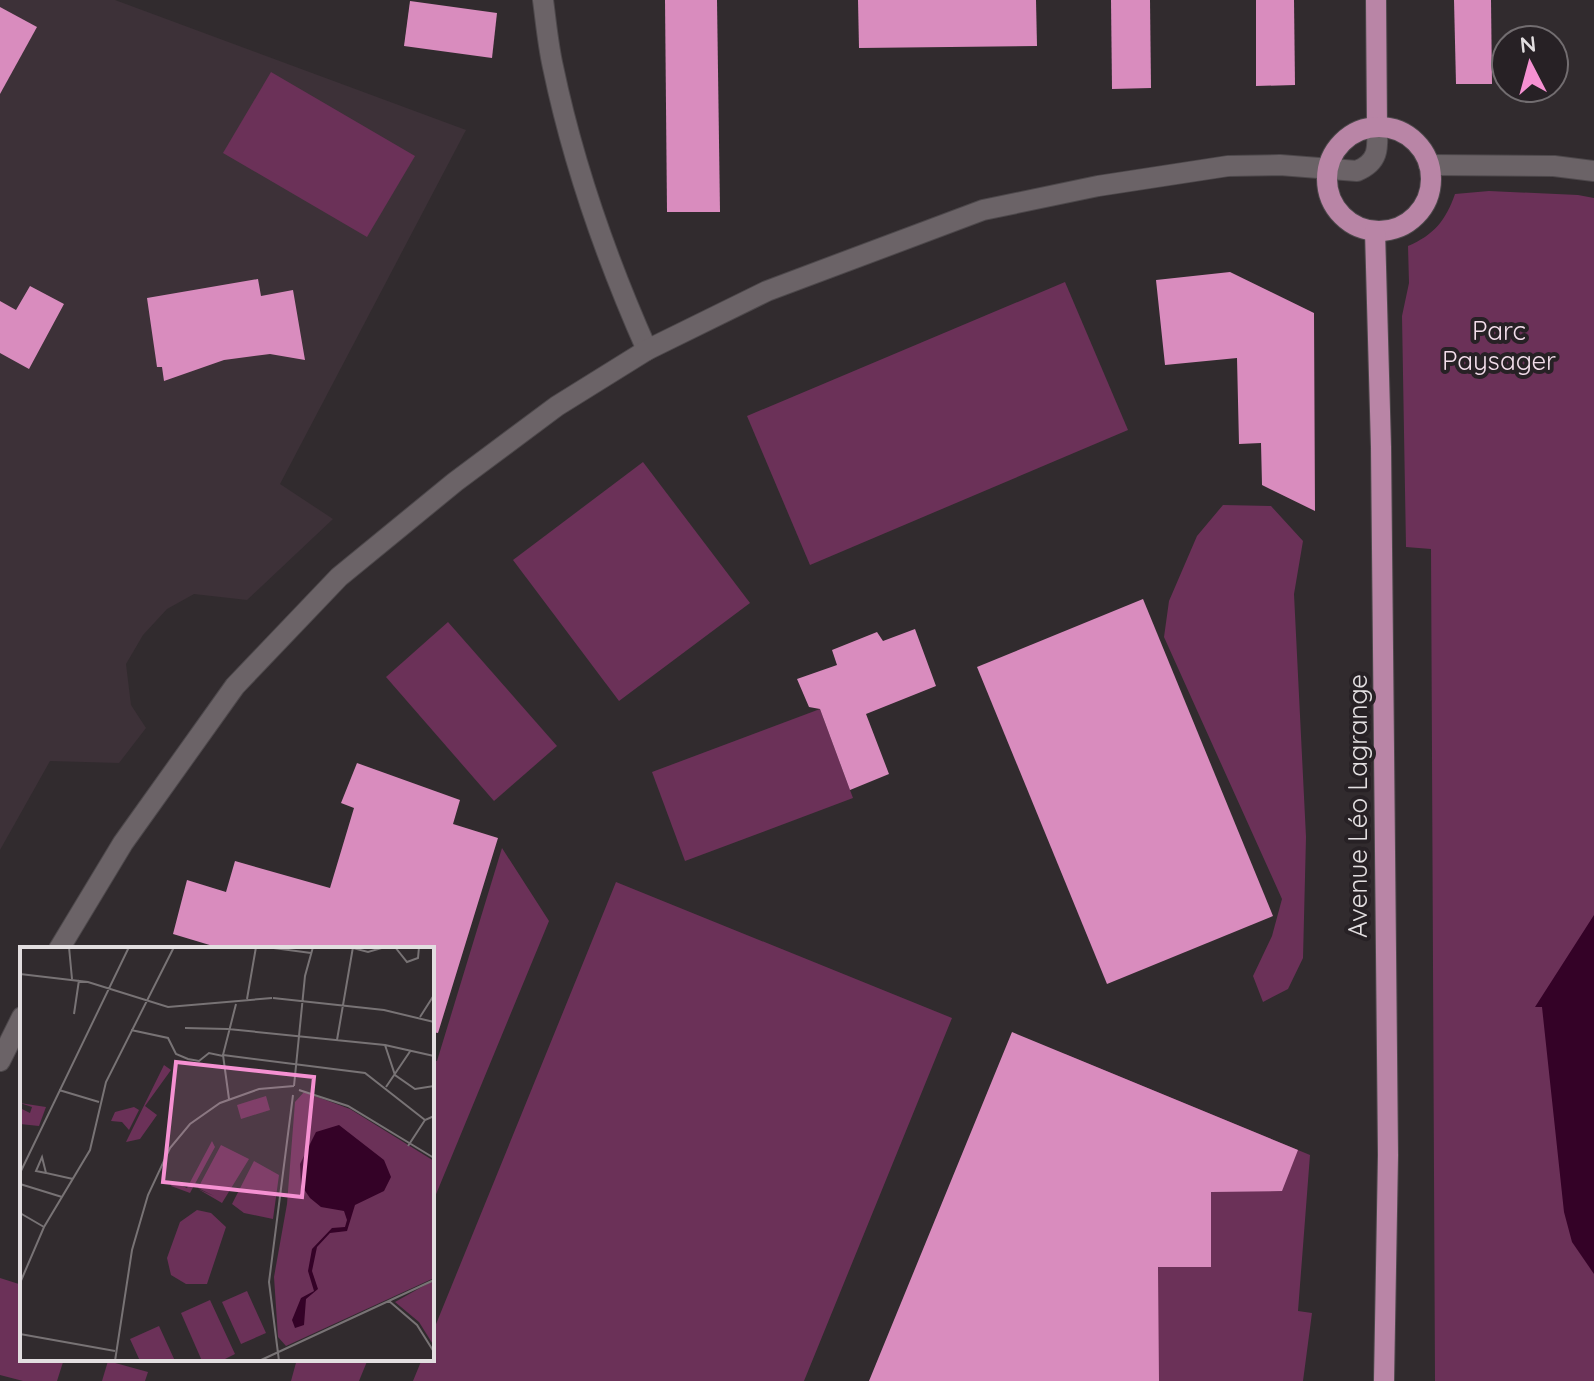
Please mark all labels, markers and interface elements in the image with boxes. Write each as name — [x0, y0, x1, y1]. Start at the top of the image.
north arrow — [1490, 24, 1570, 104]
text: N — [1518, 29, 1537, 59]
park label: Parc Paysager — [1442, 314, 1556, 377]
street label: Avenue Léo Lagrange — [1341, 674, 1374, 938]
inset map — [20, 947, 434, 1361]

